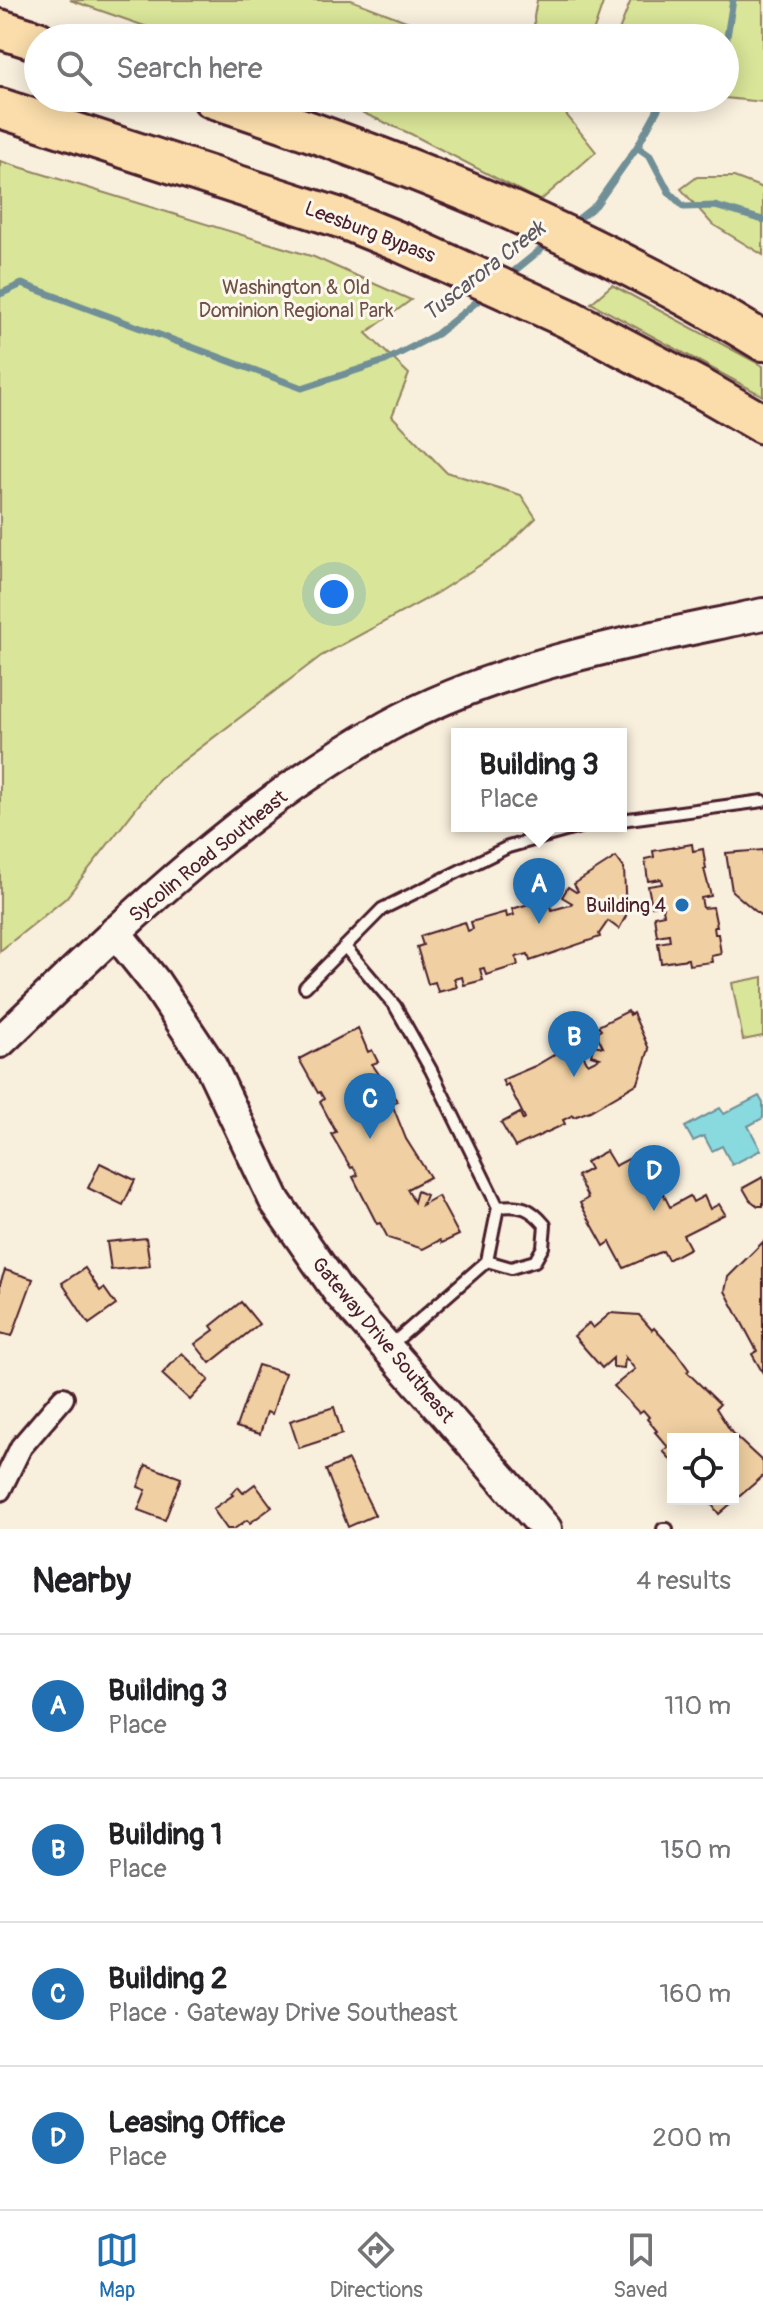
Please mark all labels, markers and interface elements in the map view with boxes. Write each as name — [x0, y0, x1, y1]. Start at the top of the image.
search box — [24, 24, 739, 112]
icon: search — [52, 46, 96, 90]
text: Search here — [116, 50, 263, 87]
street label: Leesburg Bypass — [301, 196, 439, 268]
water label: Tuscarora Creek — [417, 213, 552, 328]
park label: Washington & Old Dominion Regional Park — [198, 275, 394, 323]
your location — [314, 574, 354, 614]
popup — [451, 728, 627, 832]
text: Building 3 — [479, 746, 599, 783]
text: Place — [479, 783, 538, 815]
street label: Sycolin Road Southeast — [124, 784, 293, 928]
pin: A — [513, 858, 565, 924]
place label: Building 4 — [586, 893, 666, 918]
marker: Building 4 — [673, 896, 691, 914]
pin: B — [548, 1011, 600, 1077]
pin: C — [344, 1073, 396, 1139]
pin: D — [628, 1145, 680, 1211]
street label: Gateway Drive Southeast — [306, 1252, 460, 1429]
map controls — [667, 1433, 739, 1505]
button: locate — [667, 1433, 739, 1505]
text: Nearby — [32, 1560, 131, 1603]
text: 4 results — [636, 1565, 731, 1597]
text: Building 3 — [108, 1672, 228, 1709]
text: A — [50, 1690, 66, 1722]
text: 110 m — [664, 1690, 731, 1722]
text: Place — [108, 1709, 167, 1741]
text: Building 1 — [108, 1816, 223, 1853]
text: B — [51, 1834, 65, 1866]
text: 150 m — [660, 1834, 731, 1866]
text: Place — [108, 1853, 167, 1885]
text: Building 2 — [108, 1960, 228, 1997]
text: C — [50, 1978, 66, 2010]
text: 160 m — [659, 1978, 731, 2010]
text: Place · Gateway Drive Southeast — [108, 1997, 458, 2029]
text: Leasing Office — [108, 2104, 285, 2141]
text: D — [50, 2122, 66, 2154]
text: 200 m — [652, 2122, 731, 2154]
text: Place — [108, 2141, 167, 2173]
tab: Map — [95, 2228, 139, 2304]
tab: Directions — [330, 2228, 423, 2304]
tab: Saved — [613, 2228, 668, 2304]

